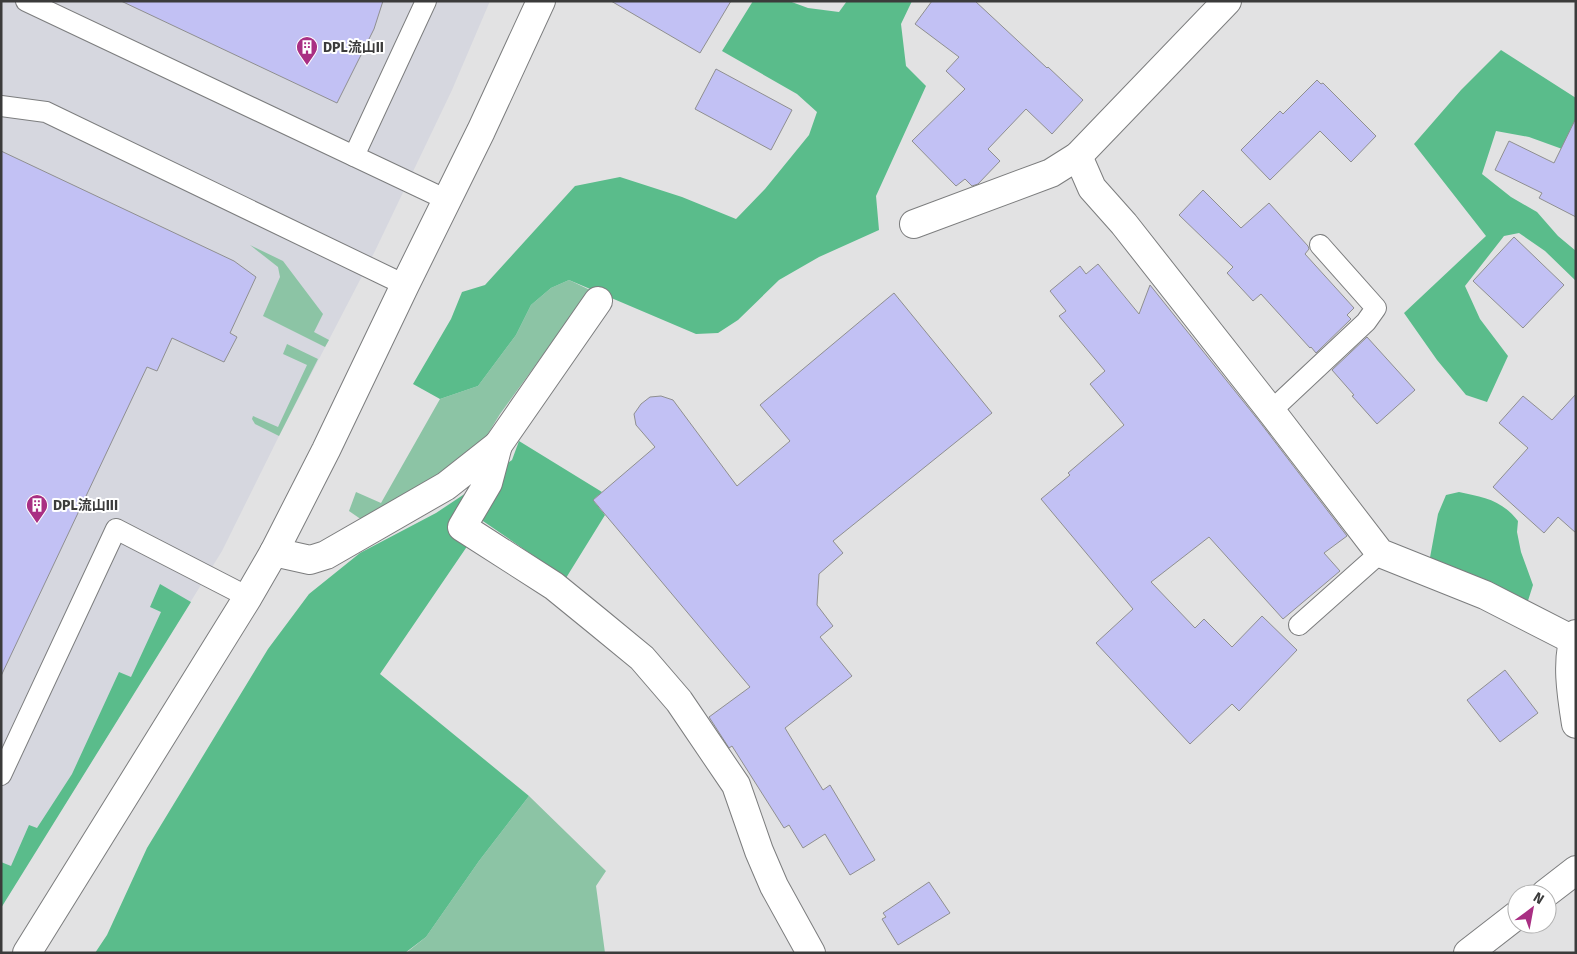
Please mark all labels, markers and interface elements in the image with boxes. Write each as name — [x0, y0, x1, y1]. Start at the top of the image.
building icon: DPL流山II — [295, 35, 319, 66]
place label: DPL流山II — [323, 39, 384, 56]
building icon: DPL流山III — [25, 493, 49, 524]
place label: DPL流山III — [53, 497, 118, 514]
north arrow — [1507, 884, 1557, 934]
text: N — [1530, 889, 1547, 908]

